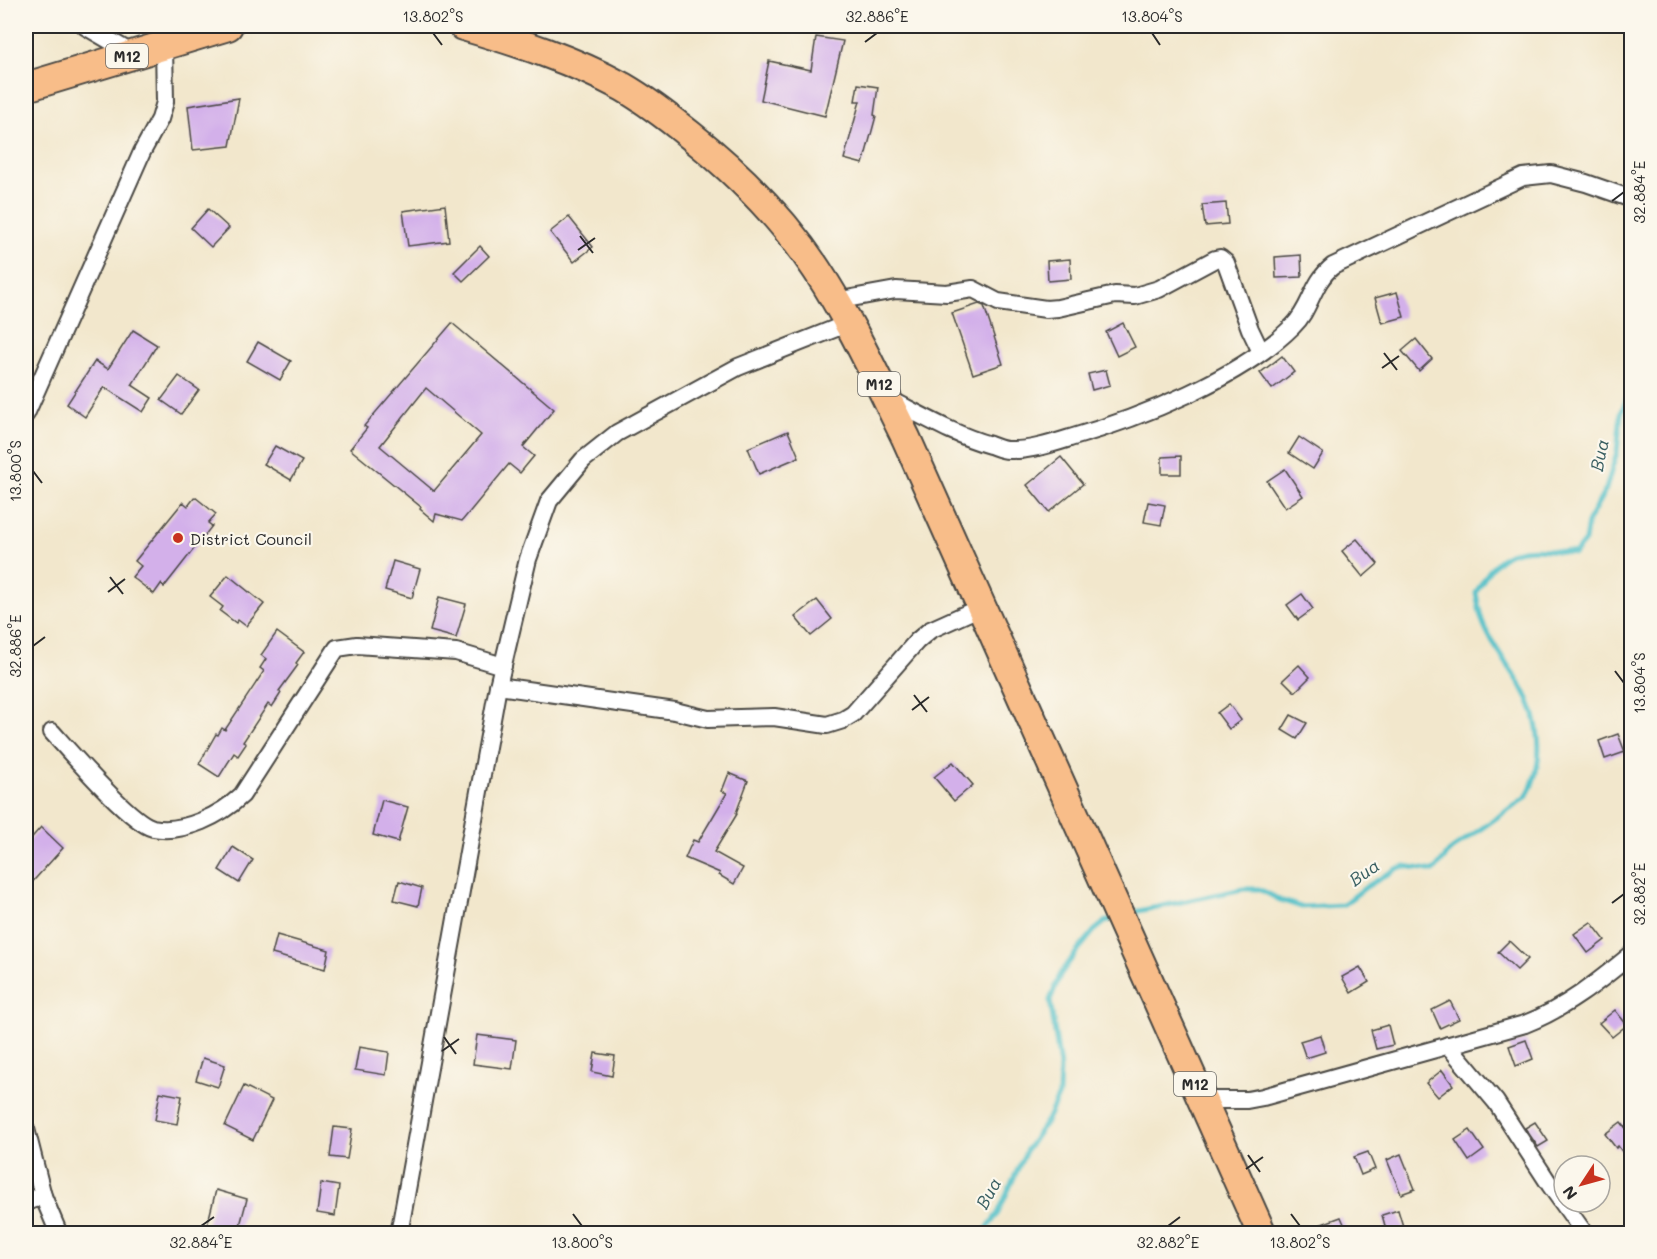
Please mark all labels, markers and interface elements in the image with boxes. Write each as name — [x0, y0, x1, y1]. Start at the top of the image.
text: 13.802°S — [403, 6, 463, 26]
text: 32.886°E — [845, 6, 909, 26]
text: 13.804°S — [1121, 6, 1183, 26]
road number: M12 — [106, 44, 148, 68]
text: 32.884°E — [1629, 160, 1649, 223]
road number: M12 — [858, 372, 900, 396]
water label: Bua — [1584, 437, 1614, 473]
text: 13.800°S — [5, 440, 25, 502]
place label: District Council — [190, 528, 312, 549]
marker: District Council — [171, 531, 185, 545]
text: 32.886°E — [5, 614, 25, 678]
text: 13.804°S — [1629, 652, 1649, 714]
water label: Bua — [1344, 853, 1384, 891]
text: 32.882°E — [1629, 862, 1649, 925]
road number: M12 — [1174, 1072, 1216, 1096]
north arrow — [1552, 1154, 1612, 1214]
water label: Bua — [970, 1173, 1006, 1213]
text: N — [1557, 1182, 1582, 1204]
text: 32.884°E — [170, 1232, 233, 1252]
text: 13.800°S — [551, 1232, 613, 1252]
text: 32.882°E — [1137, 1232, 1200, 1252]
text: 13.802°S — [1270, 1232, 1330, 1252]

